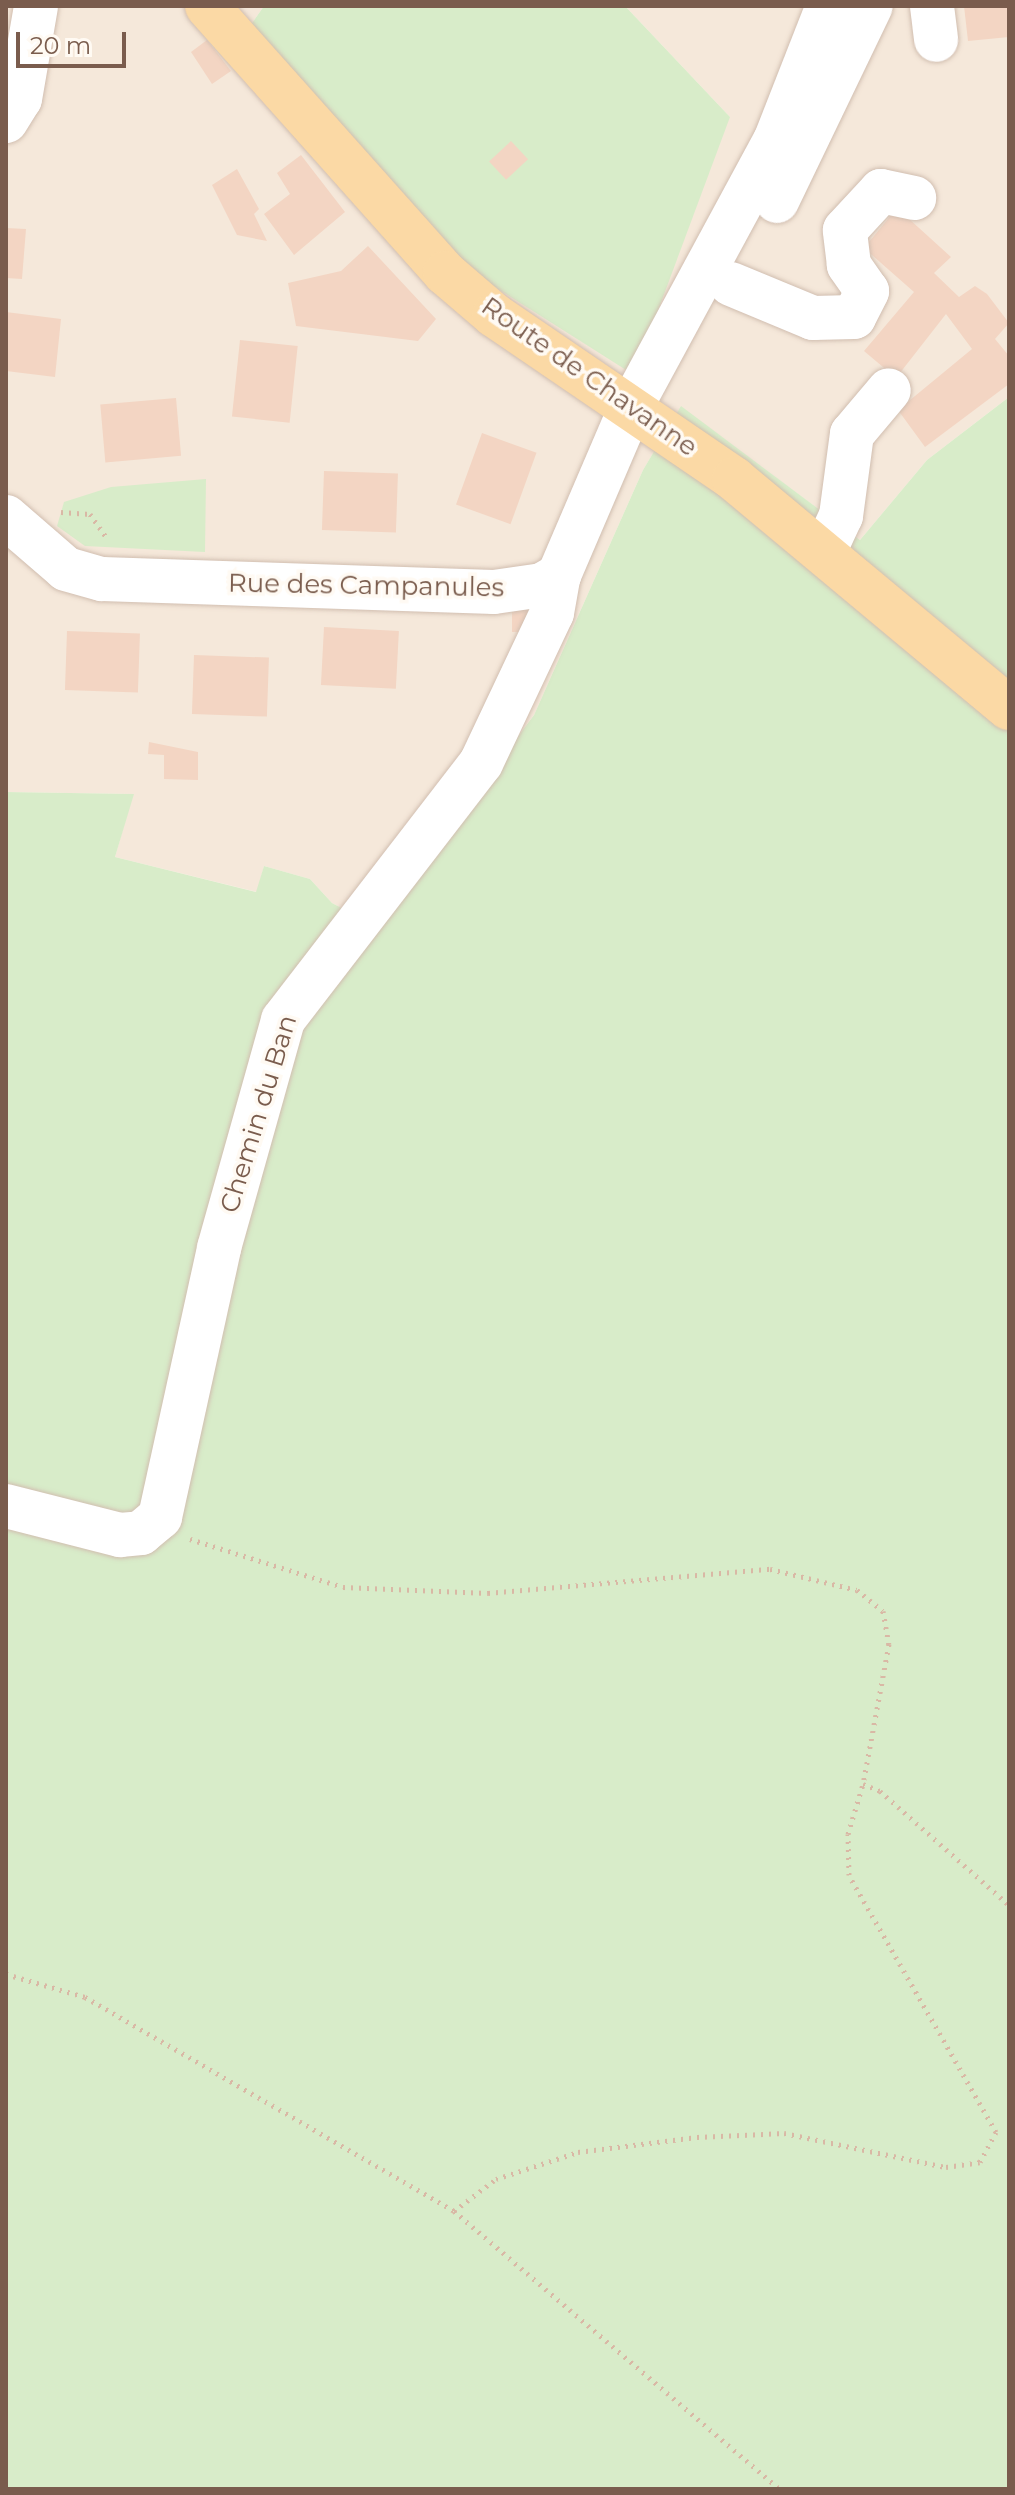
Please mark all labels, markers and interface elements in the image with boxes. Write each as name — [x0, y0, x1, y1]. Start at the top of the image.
scale bar — [20, 16, 130, 66]
text: 20 m — [30, 31, 91, 60]
street label: Route de Chavanne — [475, 291, 703, 463]
street label: Rue des Campanules — [228, 568, 504, 604]
street label: Chemin du Ban — [214, 1011, 304, 1217]

